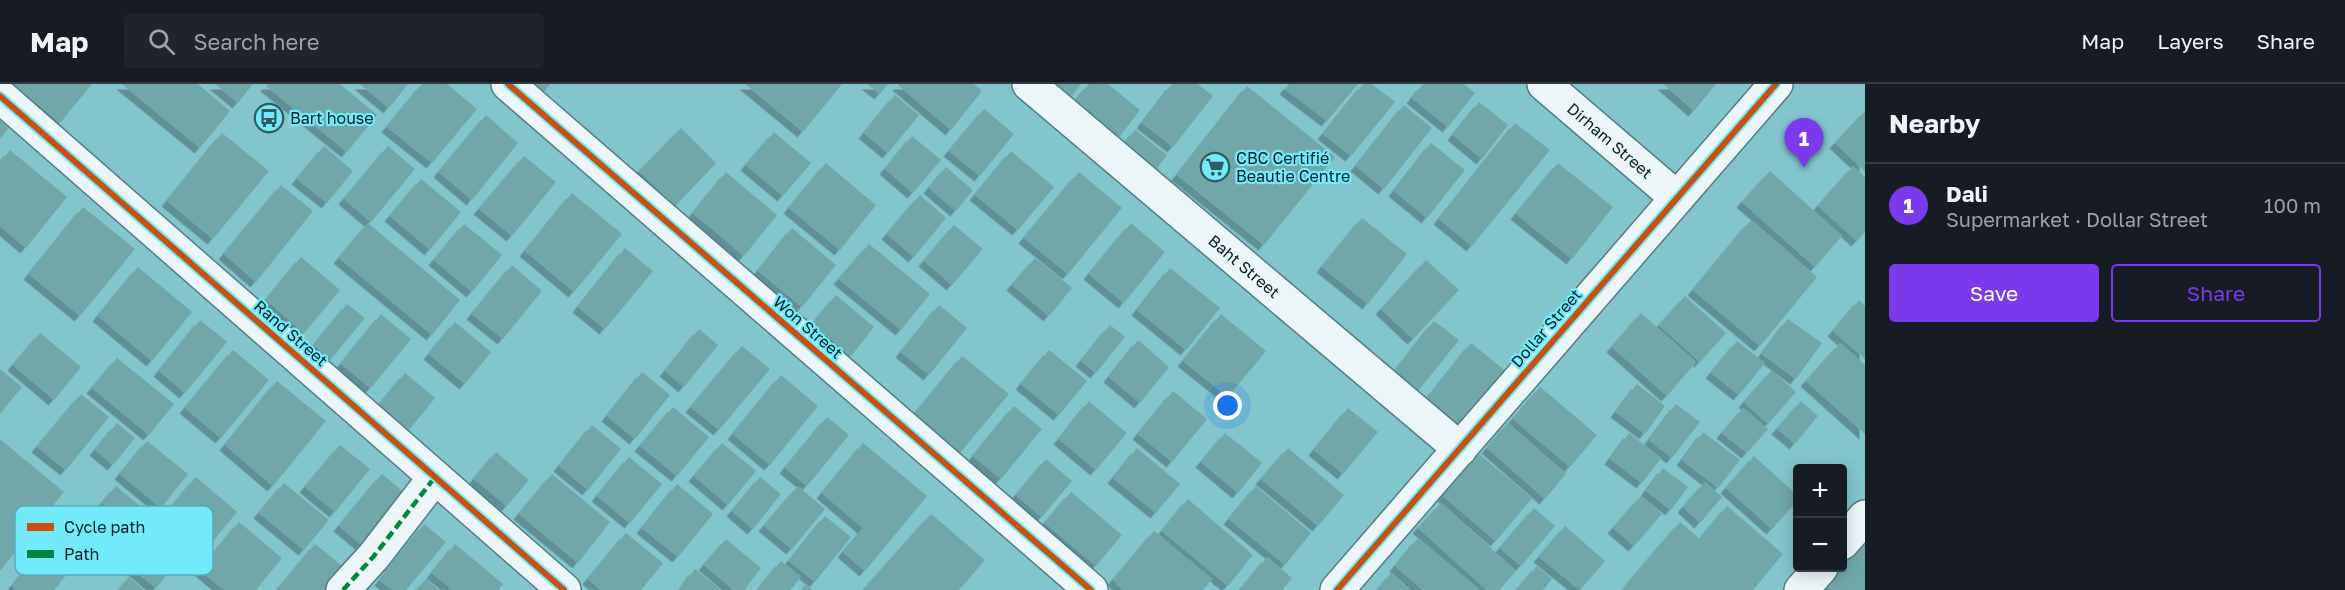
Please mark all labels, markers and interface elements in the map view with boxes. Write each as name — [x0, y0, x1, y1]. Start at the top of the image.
search box — [124, 14, 544, 68]
text: Map — [30, 25, 88, 58]
icon: search — [145, 25, 178, 58]
text: Search here — [193, 28, 319, 55]
text: Map — [2081, 28, 2124, 54]
text: Layers — [2157, 28, 2224, 54]
text: Share — [2257, 28, 2315, 54]
street label: Dirham Street — [1563, 98, 1657, 183]
bus stop icon: Bart house — [253, 102, 285, 134]
place label: Bart house — [290, 108, 374, 128]
text: Nearby — [1889, 108, 1980, 139]
pin: 1 — [1784, 118, 1824, 168]
place label: CBC Certifié Beautie Centre — [1236, 148, 1350, 186]
supermarket icon: CBC Certifié Beautie Centre — [1199, 151, 1231, 183]
text: Dali — [1946, 180, 1988, 207]
text: 1 — [1903, 193, 1914, 217]
text: 100 m — [2264, 193, 2321, 217]
text: Supermarket · Dollar Street — [1946, 207, 2208, 231]
street label: Baht Street — [1204, 230, 1284, 302]
button: Save — [1889, 264, 2099, 322]
button: Share — [2111, 264, 2321, 322]
street label: Dollar Street — [1506, 285, 1586, 371]
street label: Won Street — [769, 291, 847, 363]
street label: Rand Street — [250, 296, 332, 370]
your location — [1213, 391, 1242, 420]
map controls — [1793, 464, 1847, 572]
button: + — [1793, 464, 1847, 518]
legend — [15, 506, 213, 575]
text: Cycle path — [64, 517, 145, 537]
button: − — [1793, 518, 1847, 572]
text: Path — [64, 544, 99, 564]

